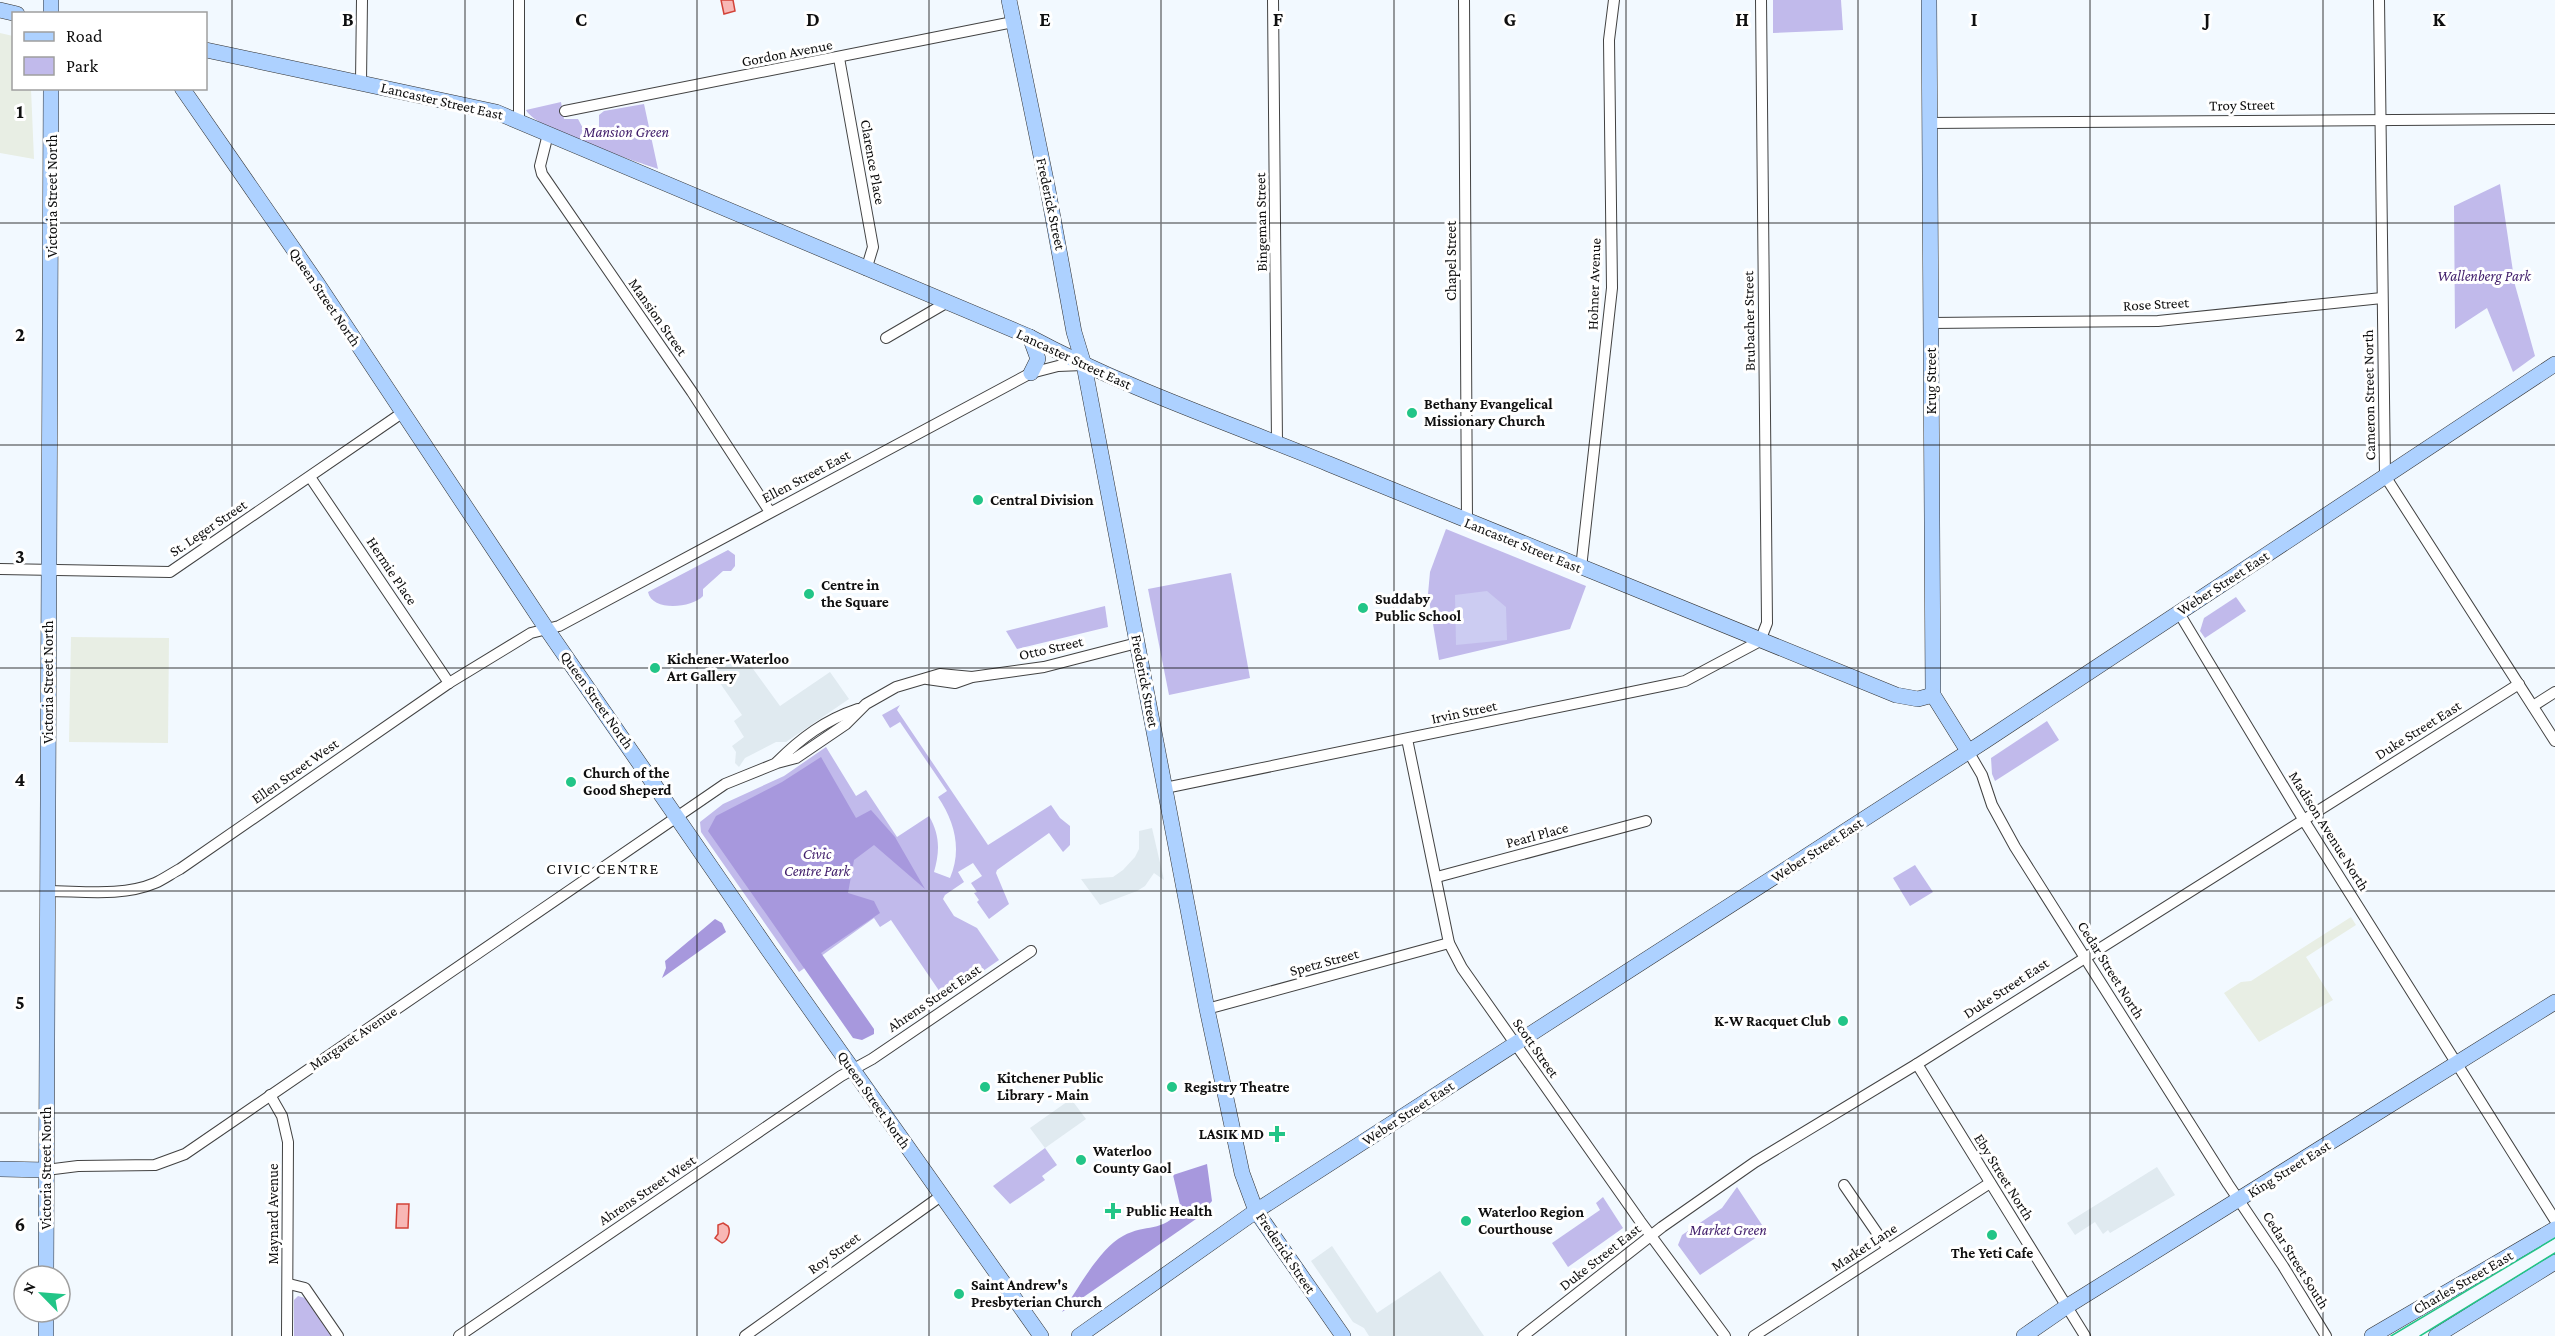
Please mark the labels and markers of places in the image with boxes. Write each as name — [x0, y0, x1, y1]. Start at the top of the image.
place label: Bethany Evangelical Missionary Church — [1424, 396, 1553, 429]
marker: Bethany Evangelical Missionary Church — [1405, 406, 1419, 420]
place label: Central Division — [990, 492, 1094, 508]
marker: Central Division — [971, 493, 985, 507]
place label: Centre in the Square — [821, 577, 889, 610]
marker: Centre in the Square — [802, 587, 816, 601]
place label: Suddaby Public School — [1375, 591, 1462, 624]
marker: Suddaby Public School — [1356, 601, 1370, 615]
place label: Kichener-Waterloo Art Gallery — [666, 651, 789, 684]
marker: Kichener-Waterloo Art Gallery — [648, 661, 662, 675]
place label: Church of the Good Sheperd — [583, 765, 672, 798]
marker: Church of the Good Sheperd — [564, 775, 578, 789]
place label: K-W Racquet Club — [1714, 1013, 1831, 1029]
marker: K-W Racquet Club — [1836, 1014, 1850, 1028]
place label: Kitchener Public Library - Main — [997, 1070, 1104, 1103]
place label: Registry Theatre — [1184, 1079, 1289, 1095]
marker: Kitchener Public Library - Main — [978, 1080, 992, 1094]
marker: Registry Theatre — [1165, 1080, 1179, 1094]
marker: LASIK MD — [1268, 1125, 1286, 1143]
place label: LASIK MD — [1199, 1126, 1264, 1142]
place label: Waterloo County Gaol — [1092, 1143, 1172, 1176]
marker: Waterloo County Gaol — [1074, 1153, 1088, 1167]
marker: Public Health — [1104, 1202, 1122, 1220]
place label: Public Health — [1126, 1203, 1213, 1219]
place label: Waterloo Region Courthouse — [1477, 1204, 1584, 1237]
marker: Waterloo Region Courthouse — [1459, 1214, 1473, 1228]
marker: The Yeti Cafe — [1985, 1228, 1999, 1242]
place label: The Yeti Cafe — [1951, 1245, 2033, 1261]
place label: Saint Andrew's Presbyterian Church — [971, 1277, 1102, 1310]
marker: Saint Andrew's Presbyterian Church — [952, 1287, 966, 1301]

